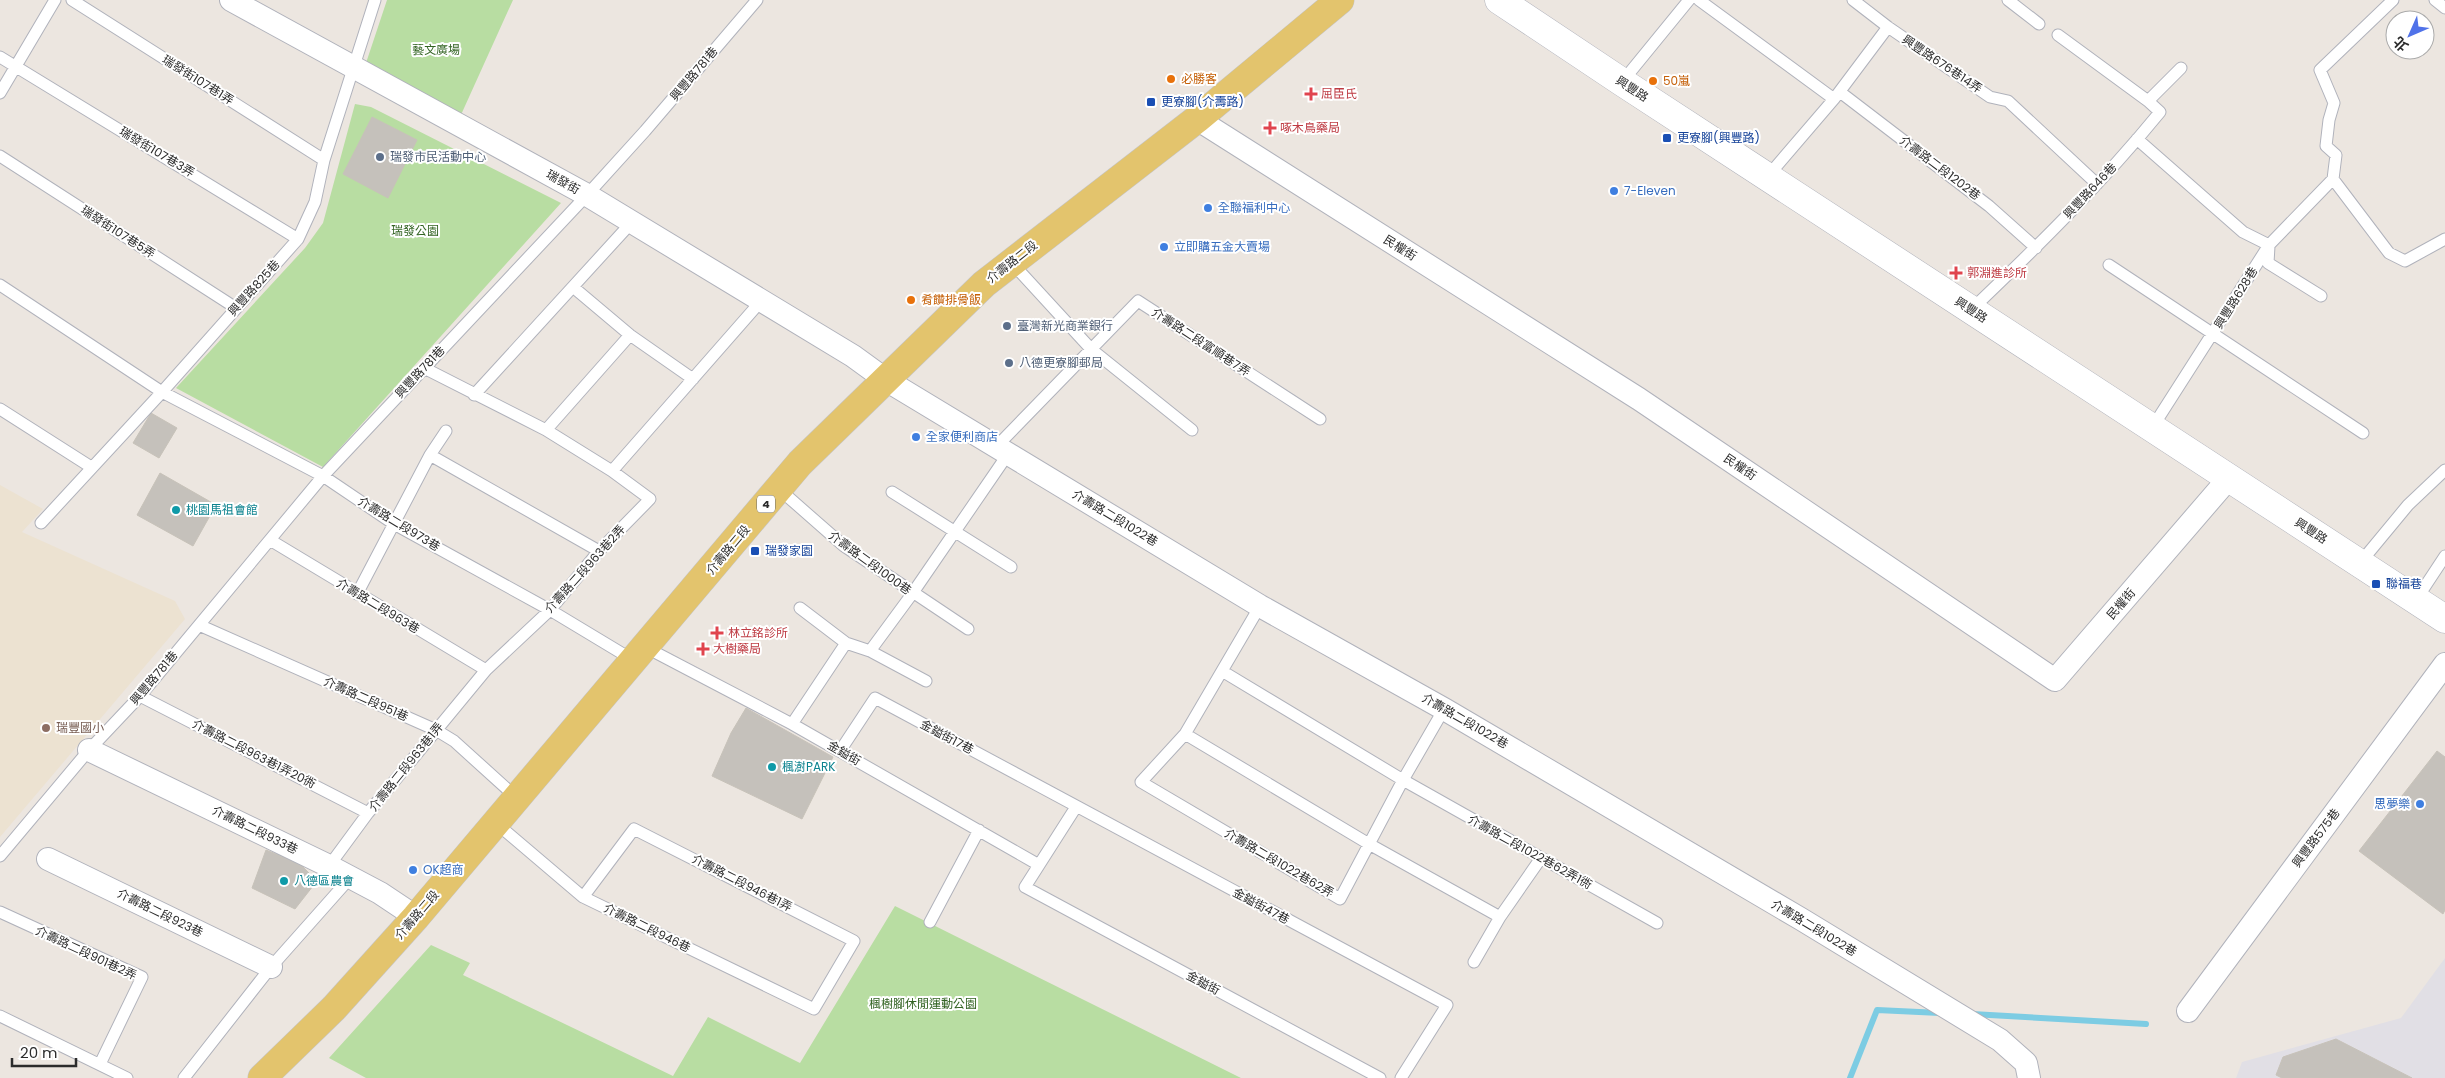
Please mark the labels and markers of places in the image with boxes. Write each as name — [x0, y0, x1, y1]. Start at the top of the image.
place label: 必勝客 — [1181, 70, 1217, 87]
place label: 50嵐 — [1663, 72, 1690, 89]
marker: 必勝客 — [1165, 73, 1177, 85]
marker: 50嵐 — [1647, 75, 1659, 87]
place label: 屈臣氏 — [1321, 85, 1357, 102]
marker: 屈臣氏 — [1305, 88, 1317, 100]
place label: 更寮腳(介壽路) — [1161, 93, 1244, 110]
marker: 更寮腳(介壽路) — [1145, 96, 1157, 108]
place label: 啄木鳥藥局 — [1280, 119, 1340, 136]
marker: 啄木鳥藥局 — [1264, 122, 1276, 134]
place label: 更寮腳(興豐路) — [1677, 129, 1760, 146]
marker: 更寮腳(興豐路) — [1661, 132, 1673, 144]
place label: 瑞發市民活動中心 — [390, 148, 486, 165]
marker: 瑞發市民活動中心 — [374, 151, 386, 163]
place label: 7-Eleven — [1624, 182, 1676, 199]
marker: 7-Eleven — [1608, 185, 1620, 197]
place label: 全聯福利中心 — [1218, 199, 1290, 216]
marker: 全聯福利中心 — [1202, 202, 1214, 214]
place label: 立即購五金大賣場 — [1174, 238, 1270, 255]
marker: 立即購五金大賣場 — [1158, 241, 1170, 253]
place label: 郭淵進診所 — [1967, 264, 2027, 281]
marker: 郭淵進診所 — [1949, 266, 1963, 280]
place label: 肴饡排骨飯 — [921, 291, 981, 308]
marker: 肴饡排骨飯 — [905, 294, 917, 306]
place label: 臺灣新光商業銀行 — [1017, 317, 1113, 334]
marker: 臺灣新光商業銀行 — [1001, 320, 1013, 332]
place label: 八德更寮腳郵局 — [1019, 354, 1103, 371]
marker: 八德更寮腳郵局 — [1003, 357, 1015, 369]
place label: 全家便利商店 — [926, 428, 998, 445]
marker: 全家便利商店 — [910, 431, 922, 443]
place label: 桃園馬祖會館 — [186, 501, 258, 518]
marker: 桃園馬祖會館 — [170, 504, 182, 516]
place label: 瑞發家園 — [765, 542, 813, 559]
marker: 瑞發家園 — [749, 545, 761, 557]
place label: 聯福巷 — [2386, 575, 2422, 592]
marker: 聯福巷 — [2370, 578, 2382, 590]
place label: 林立銘診所 — [728, 624, 788, 641]
marker: 林立銘診所 — [710, 626, 724, 640]
place label: 大樹藥局 — [713, 640, 761, 657]
marker: 大樹藥局 — [697, 643, 709, 655]
place label: 瑞豐國小 — [56, 719, 104, 736]
marker: 瑞豐國小 — [40, 722, 52, 734]
place label: 楓澍PARK — [782, 758, 836, 775]
marker: 楓澍PARK — [766, 761, 778, 773]
place label: 思夢樂 — [2374, 795, 2410, 812]
marker: 思夢樂 — [2414, 798, 2426, 810]
place label: OK超商 — [423, 861, 464, 878]
marker: OK超商 — [407, 864, 419, 876]
place label: 八德區農會 — [294, 872, 354, 889]
marker: 八德區農會 — [278, 875, 290, 887]

